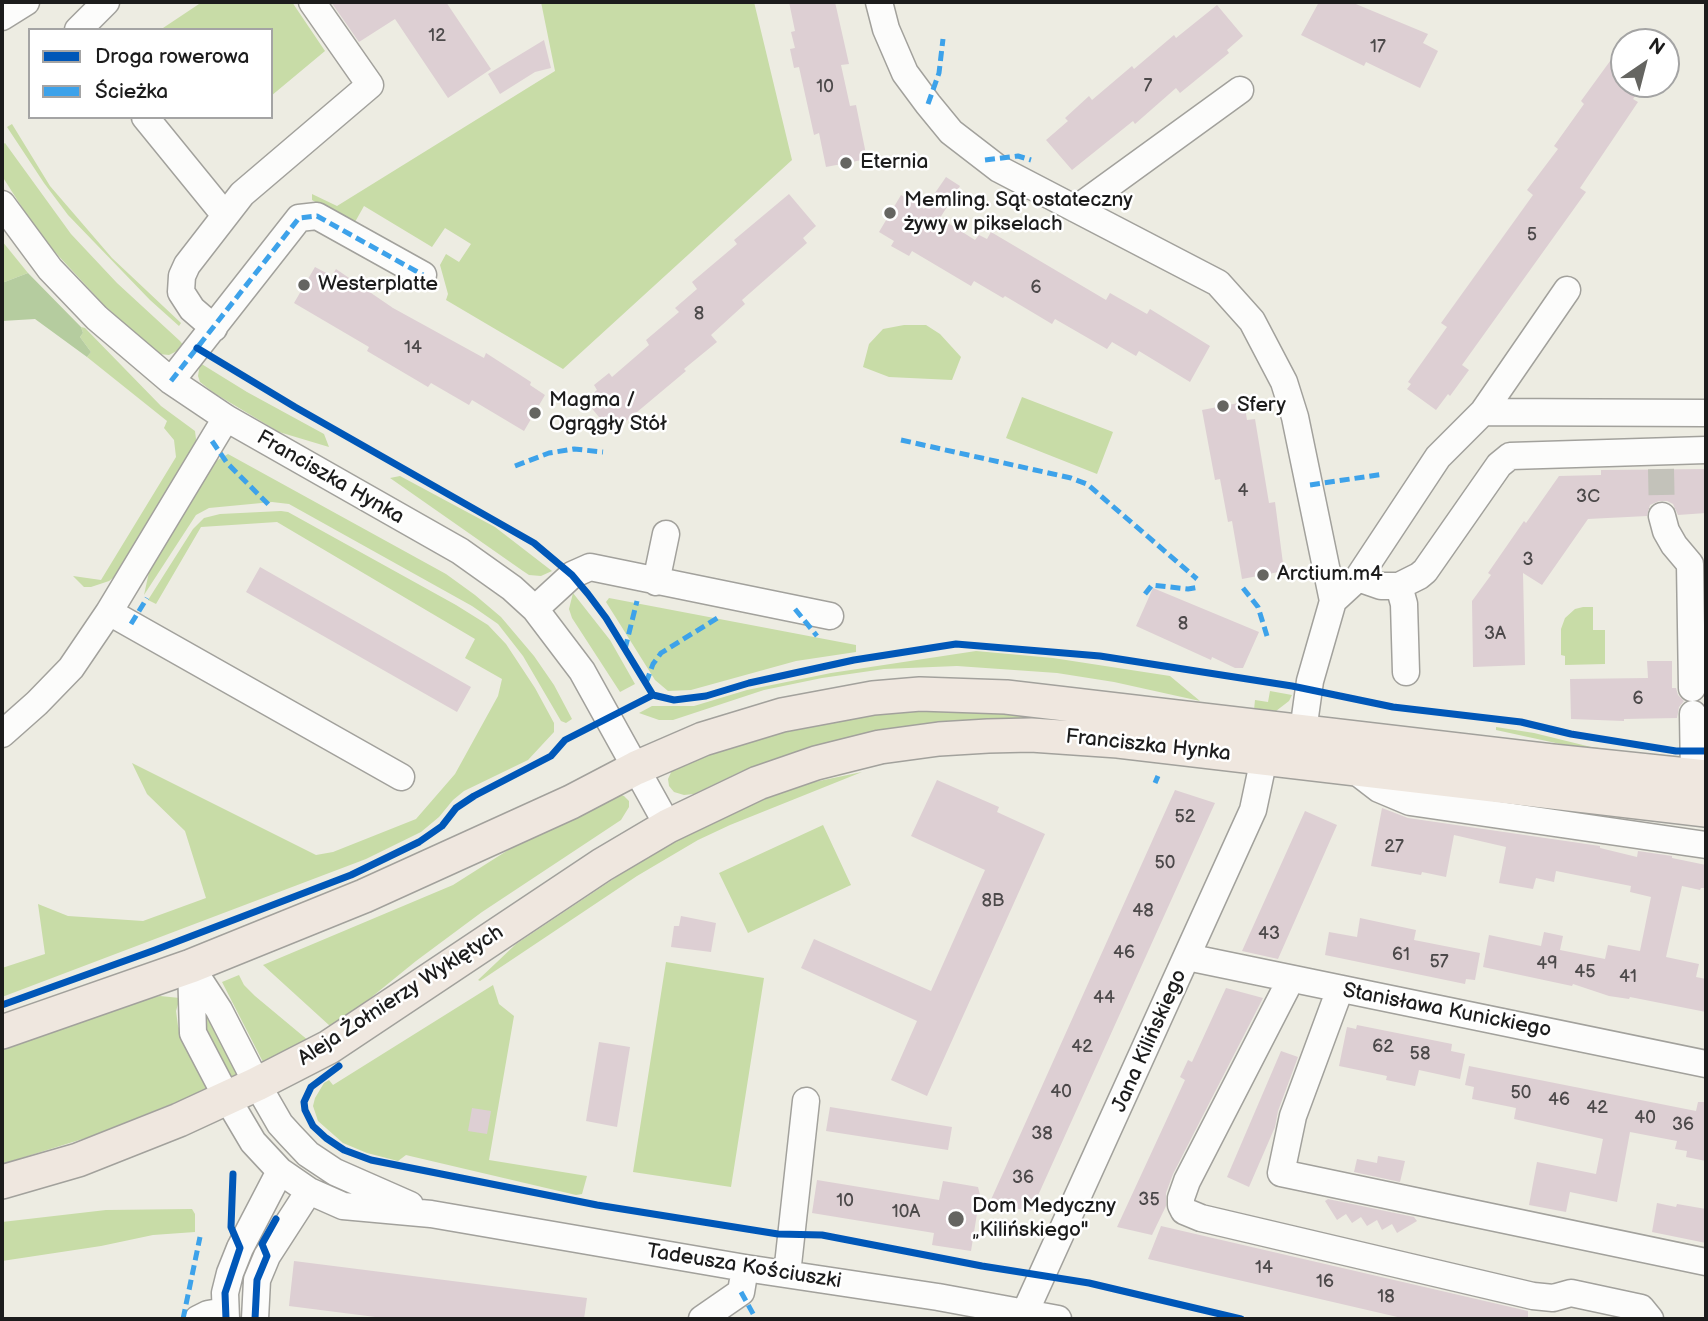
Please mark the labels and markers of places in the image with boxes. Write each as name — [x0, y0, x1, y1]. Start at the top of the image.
place label: Eternia — [860, 150, 928, 176]
marker: Eternia — [838, 155, 854, 171]
place label: Memling. Sąt ostateczny żywy w pikselach — [904, 188, 1133, 238]
marker: Memling. Sąt ostateczny żywy w pikselach — [882, 205, 898, 221]
place label: Westerplatte — [318, 272, 438, 298]
marker: Westerplatte — [296, 277, 312, 293]
place label: Magma / Ogrągły Stół — [549, 388, 667, 438]
place label: Sfery — [1237, 393, 1286, 419]
marker: Sfery — [1215, 398, 1231, 414]
marker: Magma / Ogrągły Stół — [527, 405, 543, 421]
place label: Arctium.m4 — [1277, 562, 1383, 588]
marker: Arctium.m4 — [1255, 567, 1271, 583]
place label: Dom Medyczny „Kilińskiego" — [972, 1194, 1116, 1244]
marker: Dom Medyczny „Kilińskiego" — [946, 1209, 966, 1229]

